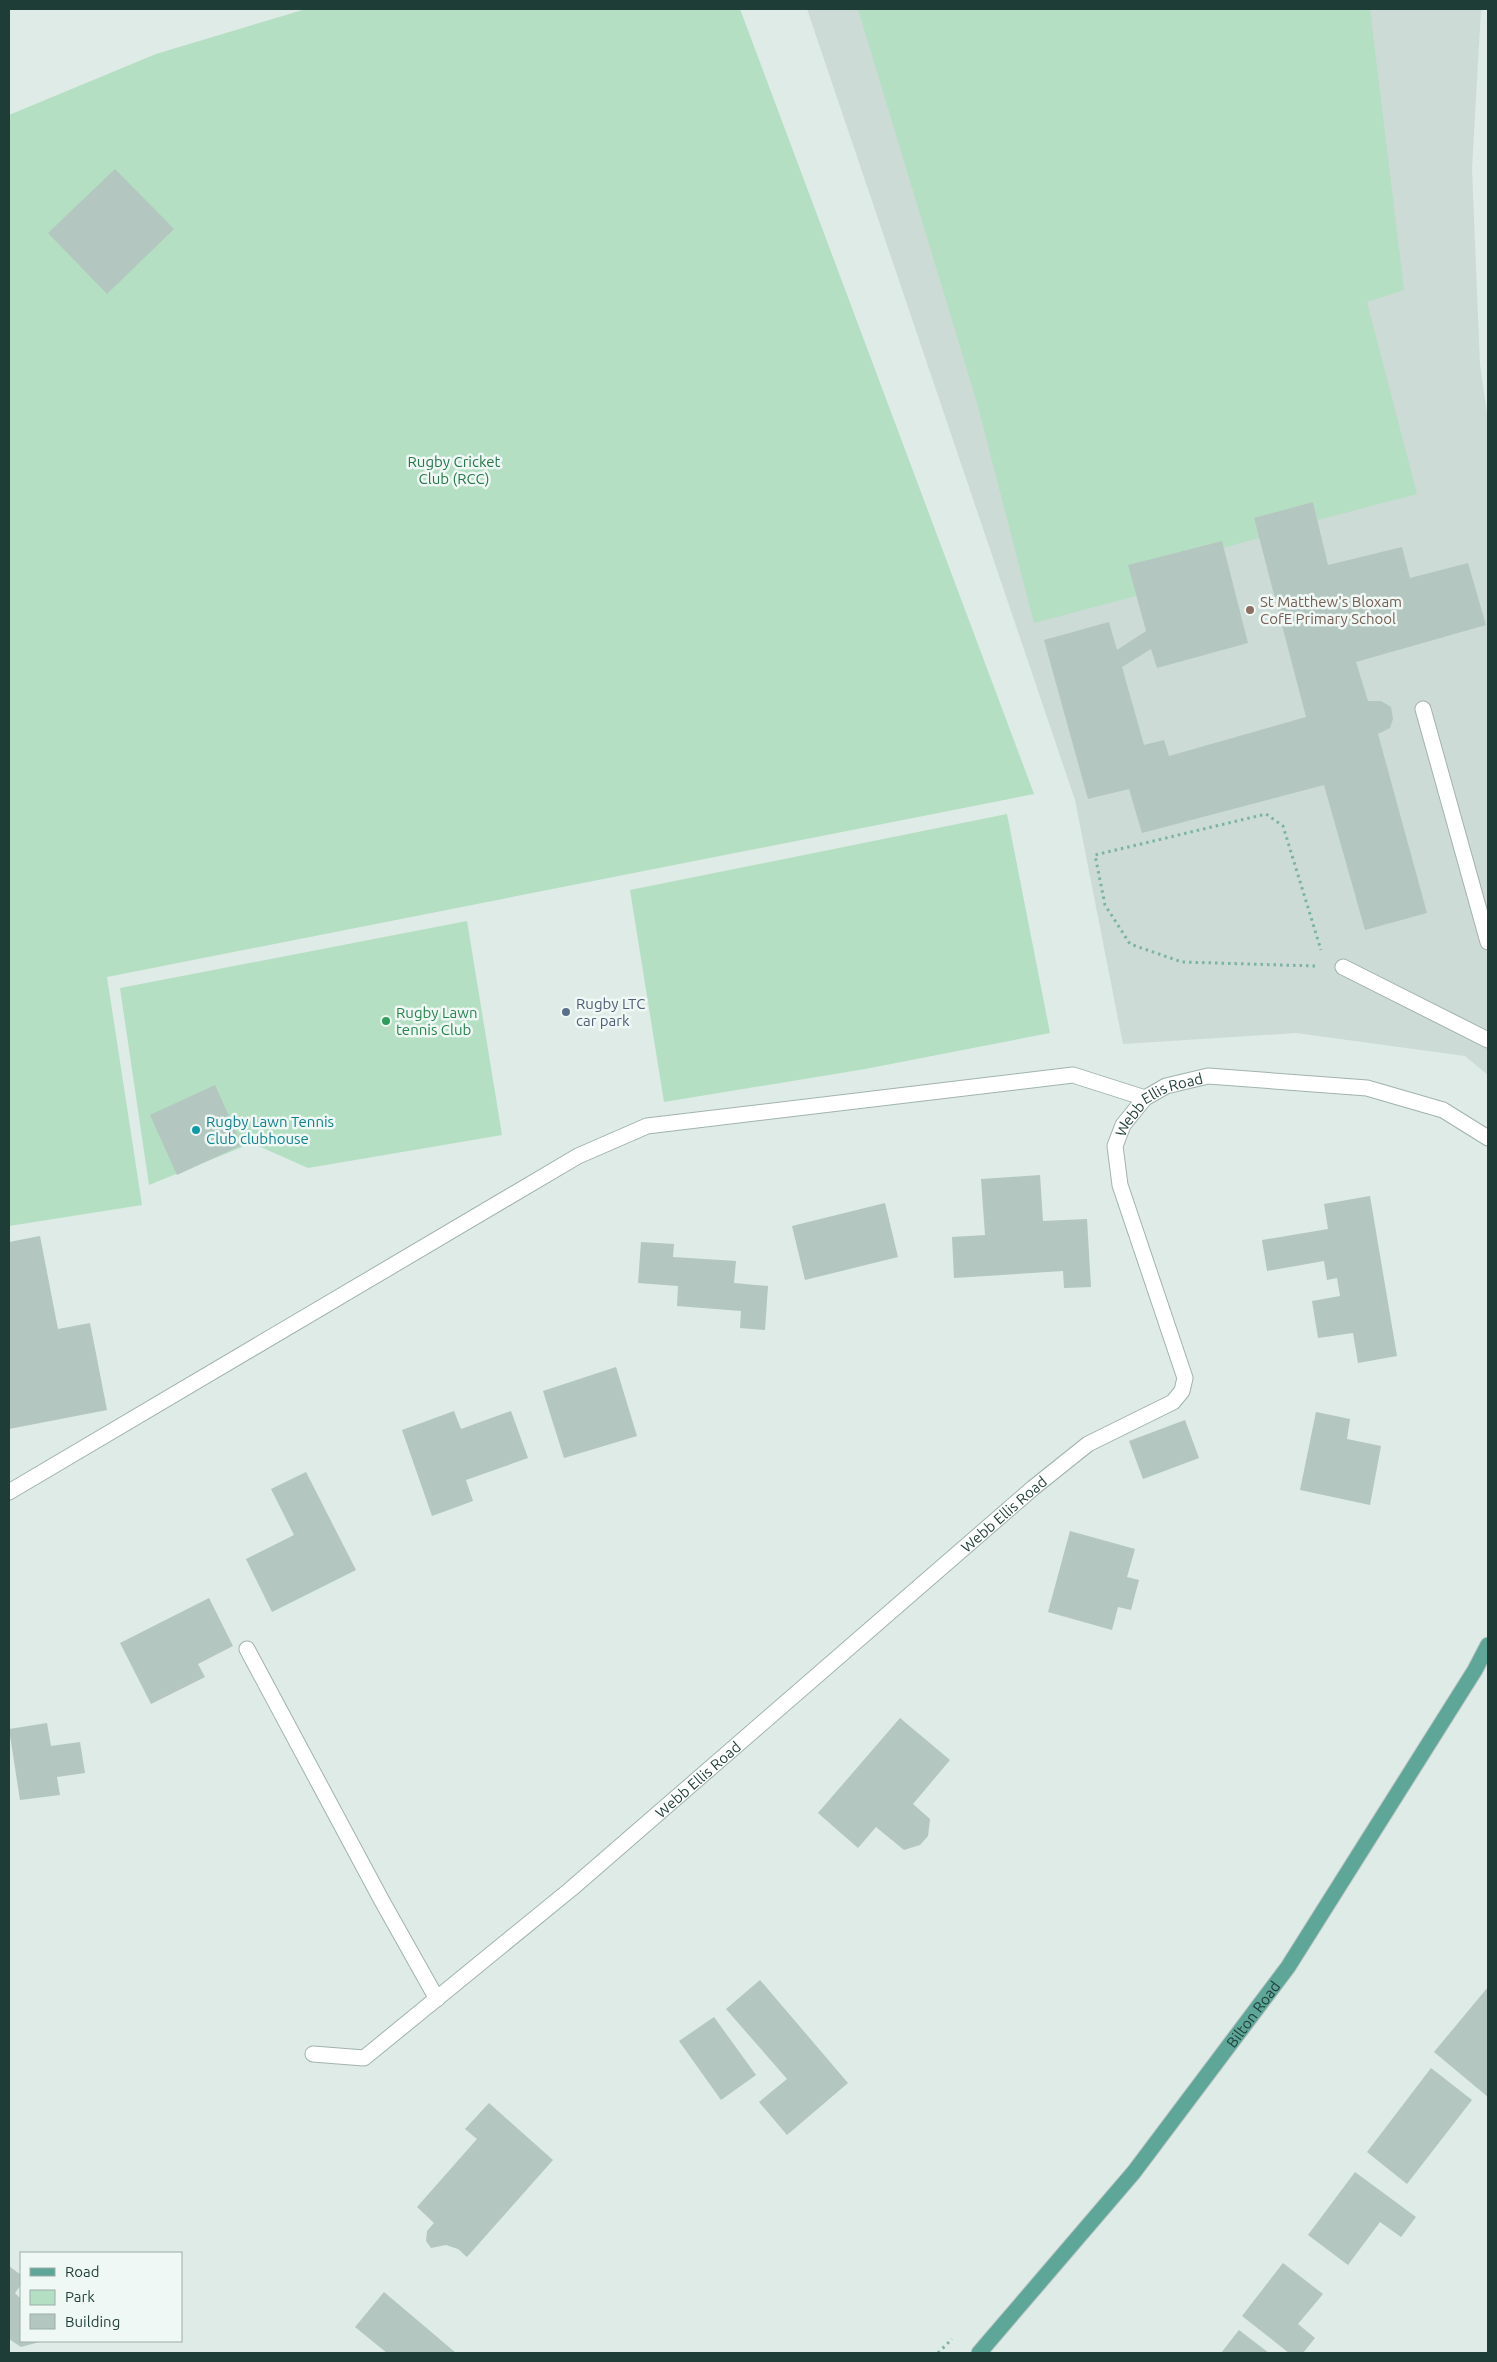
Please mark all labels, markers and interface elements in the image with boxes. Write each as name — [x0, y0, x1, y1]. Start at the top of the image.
park label: Rugby Cricket Club (RCC) — [408, 453, 501, 487]
place label: St Matthew's Bloxam CofE Primary School — [1260, 593, 1402, 627]
marker: St Matthew's Bloxam CofE Primary School — [1244, 604, 1256, 616]
place label: Rugby LTC car park — [576, 995, 645, 1029]
place label: Rugby Lawn tennis Club — [396, 1004, 478, 1038]
marker: Rugby LTC car park — [560, 1006, 572, 1018]
marker: Rugby Lawn tennis Club — [380, 1015, 392, 1027]
street label: Webb Ellis Road — [1111, 1069, 1204, 1138]
place label: Rugby Lawn Tennis Club clubhouse — [206, 1113, 334, 1147]
marker: Rugby Lawn Tennis Club clubhouse — [190, 1124, 202, 1136]
street label: Webb Ellis Road — [957, 1472, 1050, 1555]
street label: Webb Ellis Road — [651, 1737, 744, 1821]
street label: Bilton Road — [1222, 1977, 1283, 2050]
legend — [20, 2252, 182, 2342]
text: Road — [65, 2263, 100, 2280]
text: Park — [65, 2288, 95, 2305]
text: Building — [65, 2313, 120, 2330]

